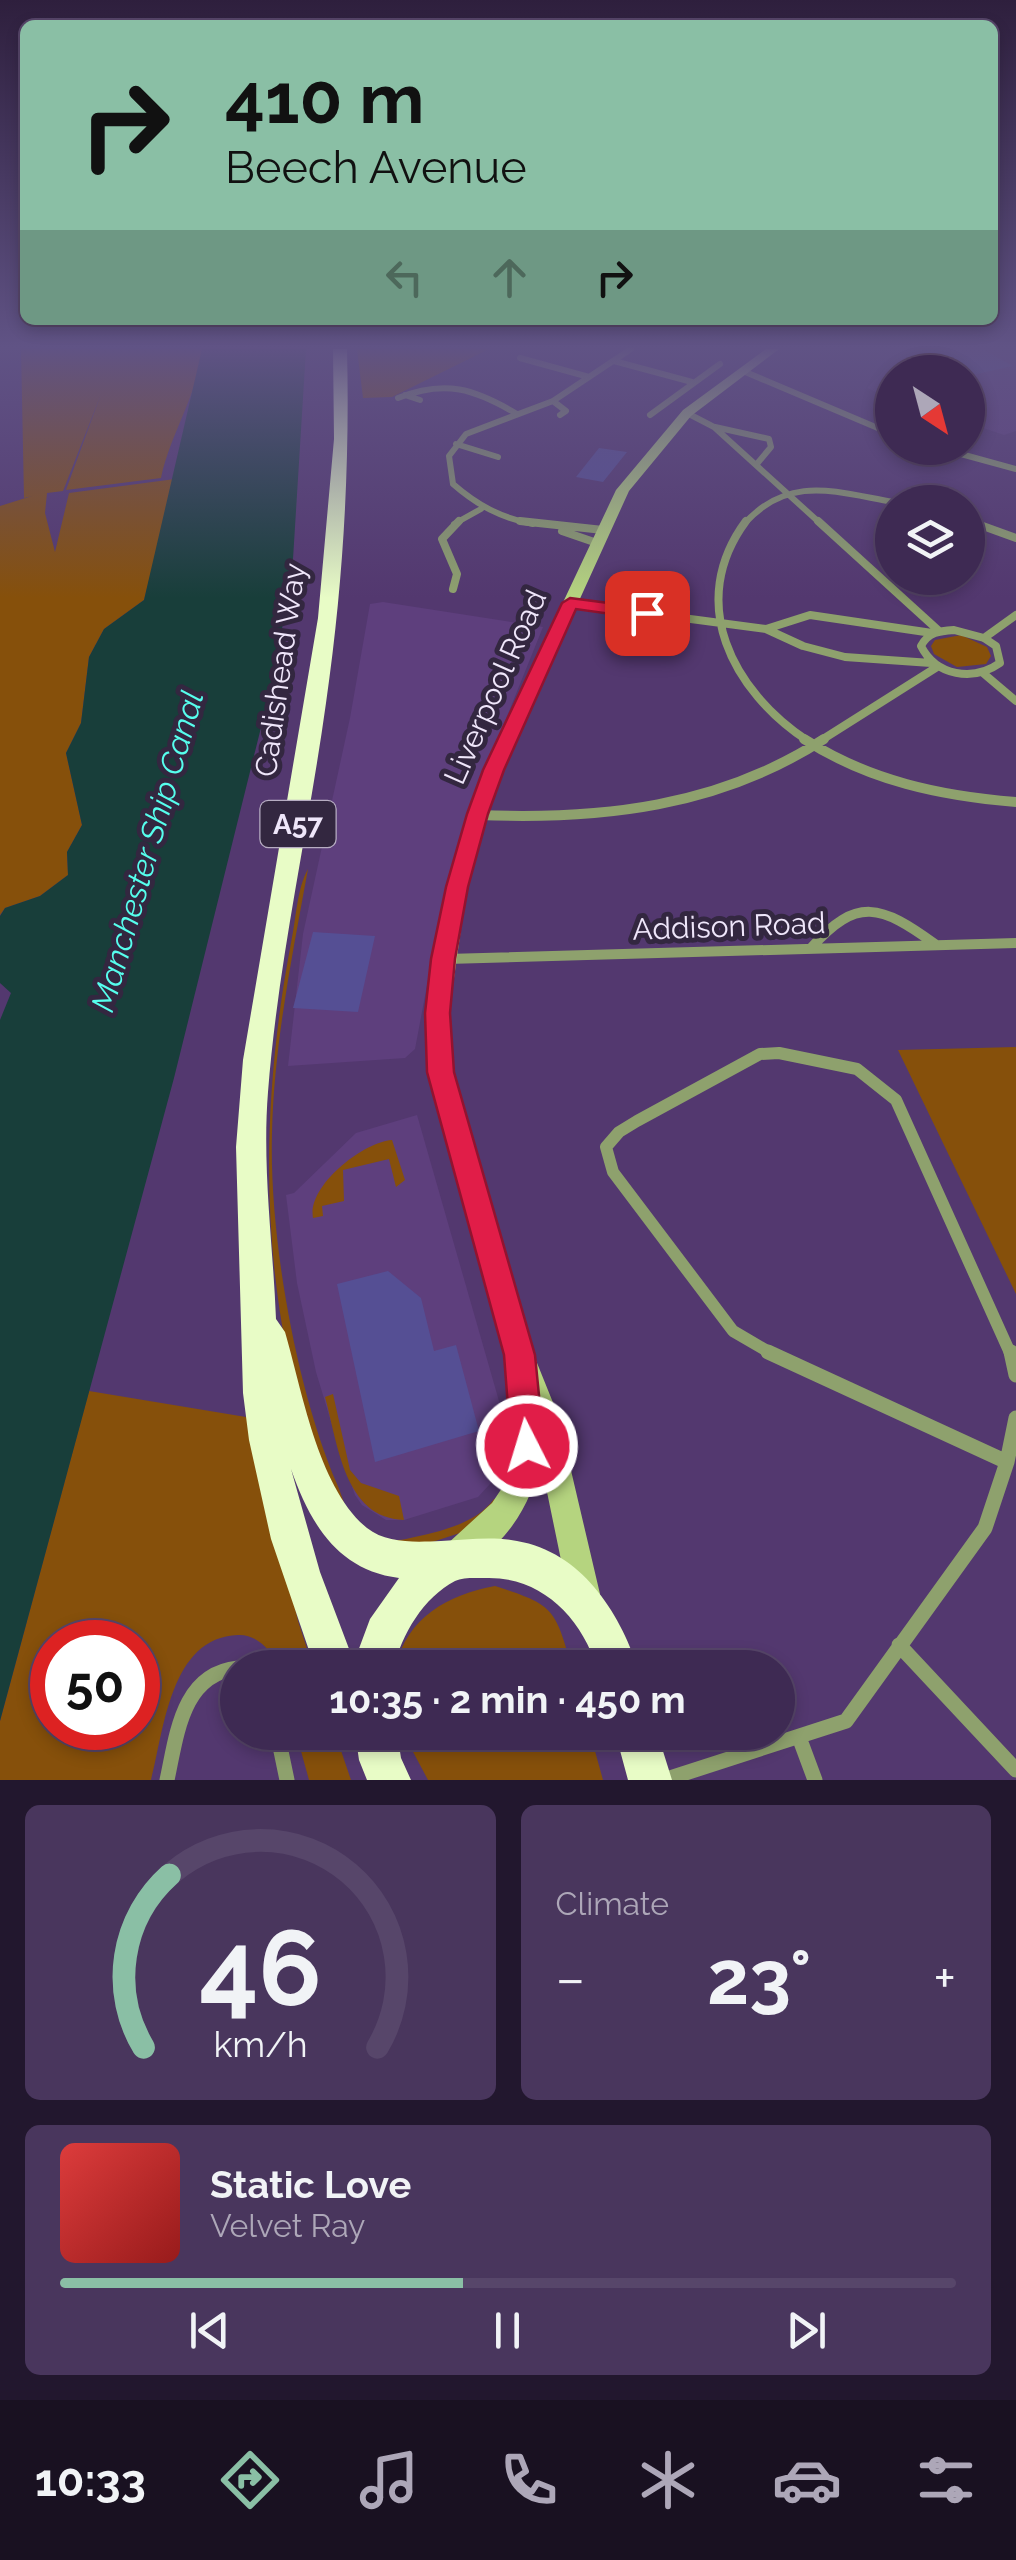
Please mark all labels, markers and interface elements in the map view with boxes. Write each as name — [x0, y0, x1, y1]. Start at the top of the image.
text: 410 m — [225, 57, 425, 139]
icon: right — [60, 60, 190, 190]
text: Beech Avenue — [225, 141, 527, 194]
icon: left — [377, 250, 432, 305]
icon: ahead — [482, 250, 537, 305]
icon: right — [587, 250, 642, 305]
north arrow — [875, 355, 985, 465]
map controls — [875, 355, 985, 595]
button: layers — [875, 485, 985, 595]
street label: Cadishead Way — [248, 561, 312, 779]
pin — [605, 571, 690, 656]
street label: Liverpool Road — [437, 585, 553, 789]
icon: arrive — [620, 586, 675, 641]
water label: Manchester Ship Canal — [83, 686, 211, 1016]
road number: A57 — [260, 801, 336, 847]
street label: Addison Road — [632, 905, 826, 947]
position arrow — [475, 1394, 579, 1498]
speed limit sign: 50 — [30, 1620, 160, 1750]
text: 10:35 · 2 min · 450 m — [329, 1677, 686, 1722]
text: Climate — [556, 1885, 669, 1922]
text: 46 — [199, 1907, 322, 2029]
text: 23° — [707, 1933, 811, 2022]
text: − — [556, 1946, 585, 2011]
text: + — [933, 1946, 956, 2011]
text: km/h — [213, 2023, 307, 2065]
text: Static Love — [210, 2162, 411, 2207]
text: Velvet Ray — [210, 2207, 365, 2244]
icon: previous — [182, 2303, 237, 2358]
icon: pause — [480, 2303, 535, 2358]
icon: next — [779, 2303, 834, 2358]
icon: directions — [215, 2445, 285, 2515]
icon: music — [354, 2445, 424, 2515]
icon: phone — [494, 2445, 564, 2515]
icon: climate — [633, 2445, 703, 2515]
icon: car — [772, 2445, 842, 2515]
icon: filters — [911, 2445, 981, 2515]
text: 10:33 — [35, 2454, 146, 2507]

